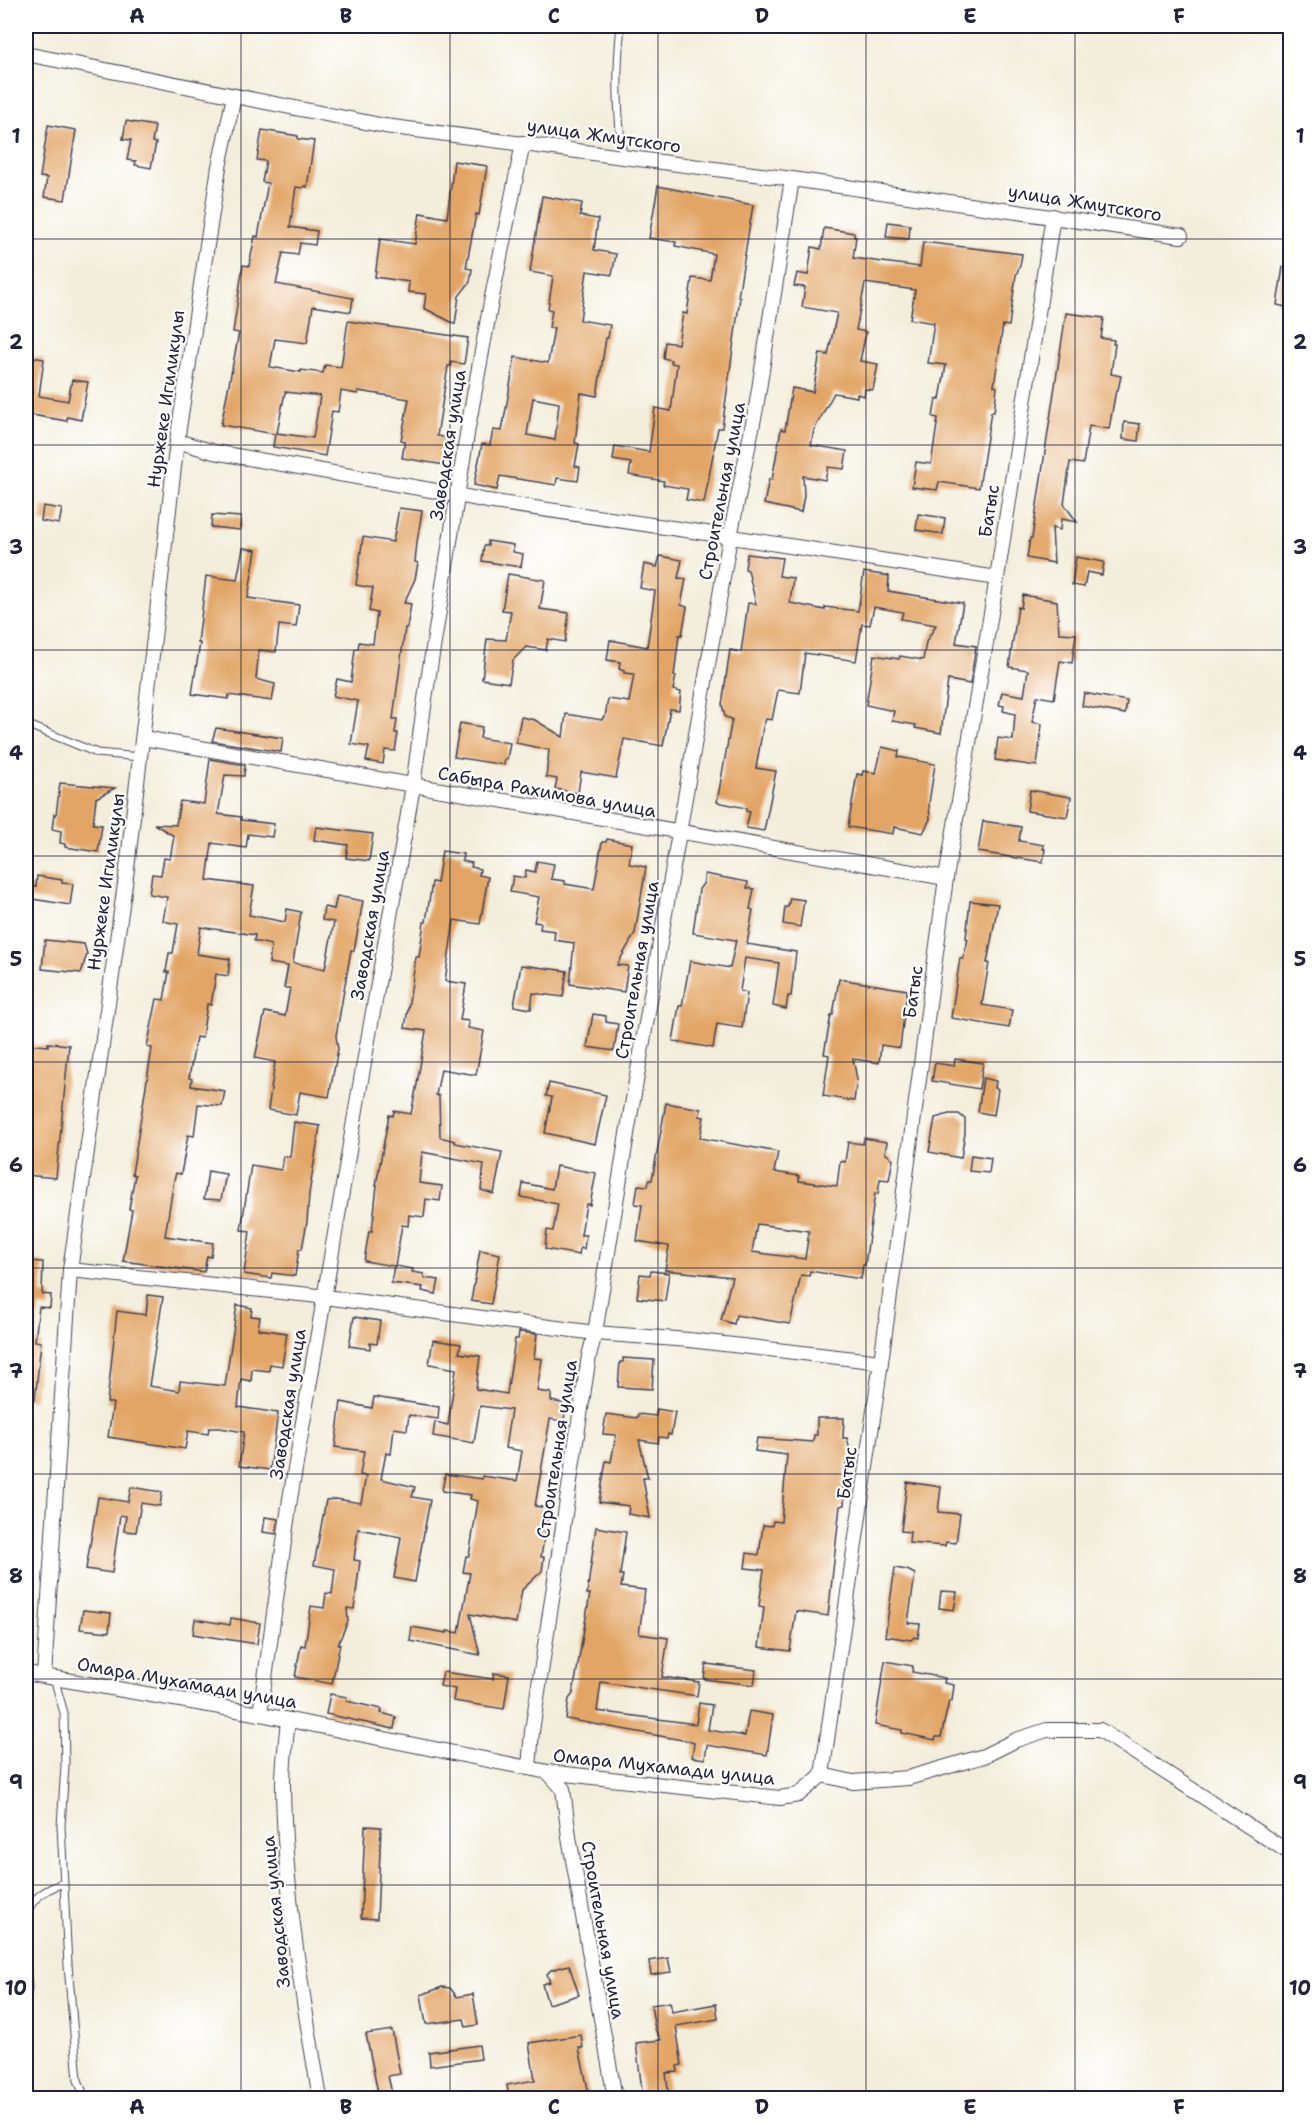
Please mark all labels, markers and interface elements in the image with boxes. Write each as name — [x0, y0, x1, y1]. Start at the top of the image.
text: A — [129, 3, 145, 29]
text: B — [340, 3, 352, 29]
text: C — [548, 3, 560, 29]
text: D — [755, 3, 769, 29]
text: E — [963, 3, 977, 29]
text: F — [1173, 3, 1185, 29]
street label: улица Жмутского — [525, 113, 683, 159]
text: 1 — [11, 123, 21, 149]
text: 1 — [1295, 123, 1305, 149]
street label: улица Жмутского — [1006, 179, 1164, 227]
street label: Нуржеке Игиликулы — [142, 309, 190, 489]
text: 2 — [9, 329, 23, 355]
text: 2 — [1293, 329, 1307, 355]
street label: Заводская улица — [424, 368, 472, 522]
street label: Строительная улица — [693, 400, 751, 582]
street label: Батыс — [973, 483, 1005, 539]
text: 3 — [9, 534, 23, 560]
text: 3 — [1293, 534, 1307, 560]
text: 4 — [9, 740, 23, 766]
text: 4 — [1293, 740, 1307, 766]
street label: Сабыра Рахимова улица — [436, 761, 658, 823]
street label: Нуржеке Игиликулы — [82, 792, 130, 972]
street label: Заводская улица — [345, 848, 395, 1002]
street label: Строительная улица — [609, 879, 665, 1061]
text: 5 — [10, 946, 22, 972]
text: 5 — [1294, 946, 1306, 972]
street label: Батыс — [897, 964, 929, 1020]
text: 6 — [9, 1152, 23, 1178]
text: 6 — [1293, 1152, 1307, 1178]
street label: Заводская улица — [264, 1327, 312, 1481]
text: 7 — [9, 1358, 23, 1384]
street label: Строительная улица — [531, 1358, 583, 1540]
text: 7 — [1293, 1358, 1307, 1384]
street label: Батыс — [831, 1445, 863, 1501]
text: 8 — [9, 1563, 23, 1589]
text: 8 — [1293, 1563, 1307, 1589]
street label: Омара Мухамади улица — [75, 1652, 299, 1714]
street label: Омара Мухамади улица — [552, 1743, 776, 1791]
text: 9 — [9, 1769, 23, 1795]
text: 9 — [1293, 1769, 1307, 1795]
street label: Заводская улица — [256, 1835, 296, 1989]
street label: Строительная улица — [575, 1839, 631, 2021]
text: 10 — [5, 1975, 27, 2001]
text: 10 — [1289, 1975, 1311, 2001]
text: A — [129, 2094, 145, 2120]
text: B — [340, 2094, 352, 2120]
text: C — [548, 2094, 560, 2120]
text: D — [755, 2094, 769, 2120]
text: E — [963, 2094, 977, 2120]
text: F — [1173, 2094, 1185, 2120]

